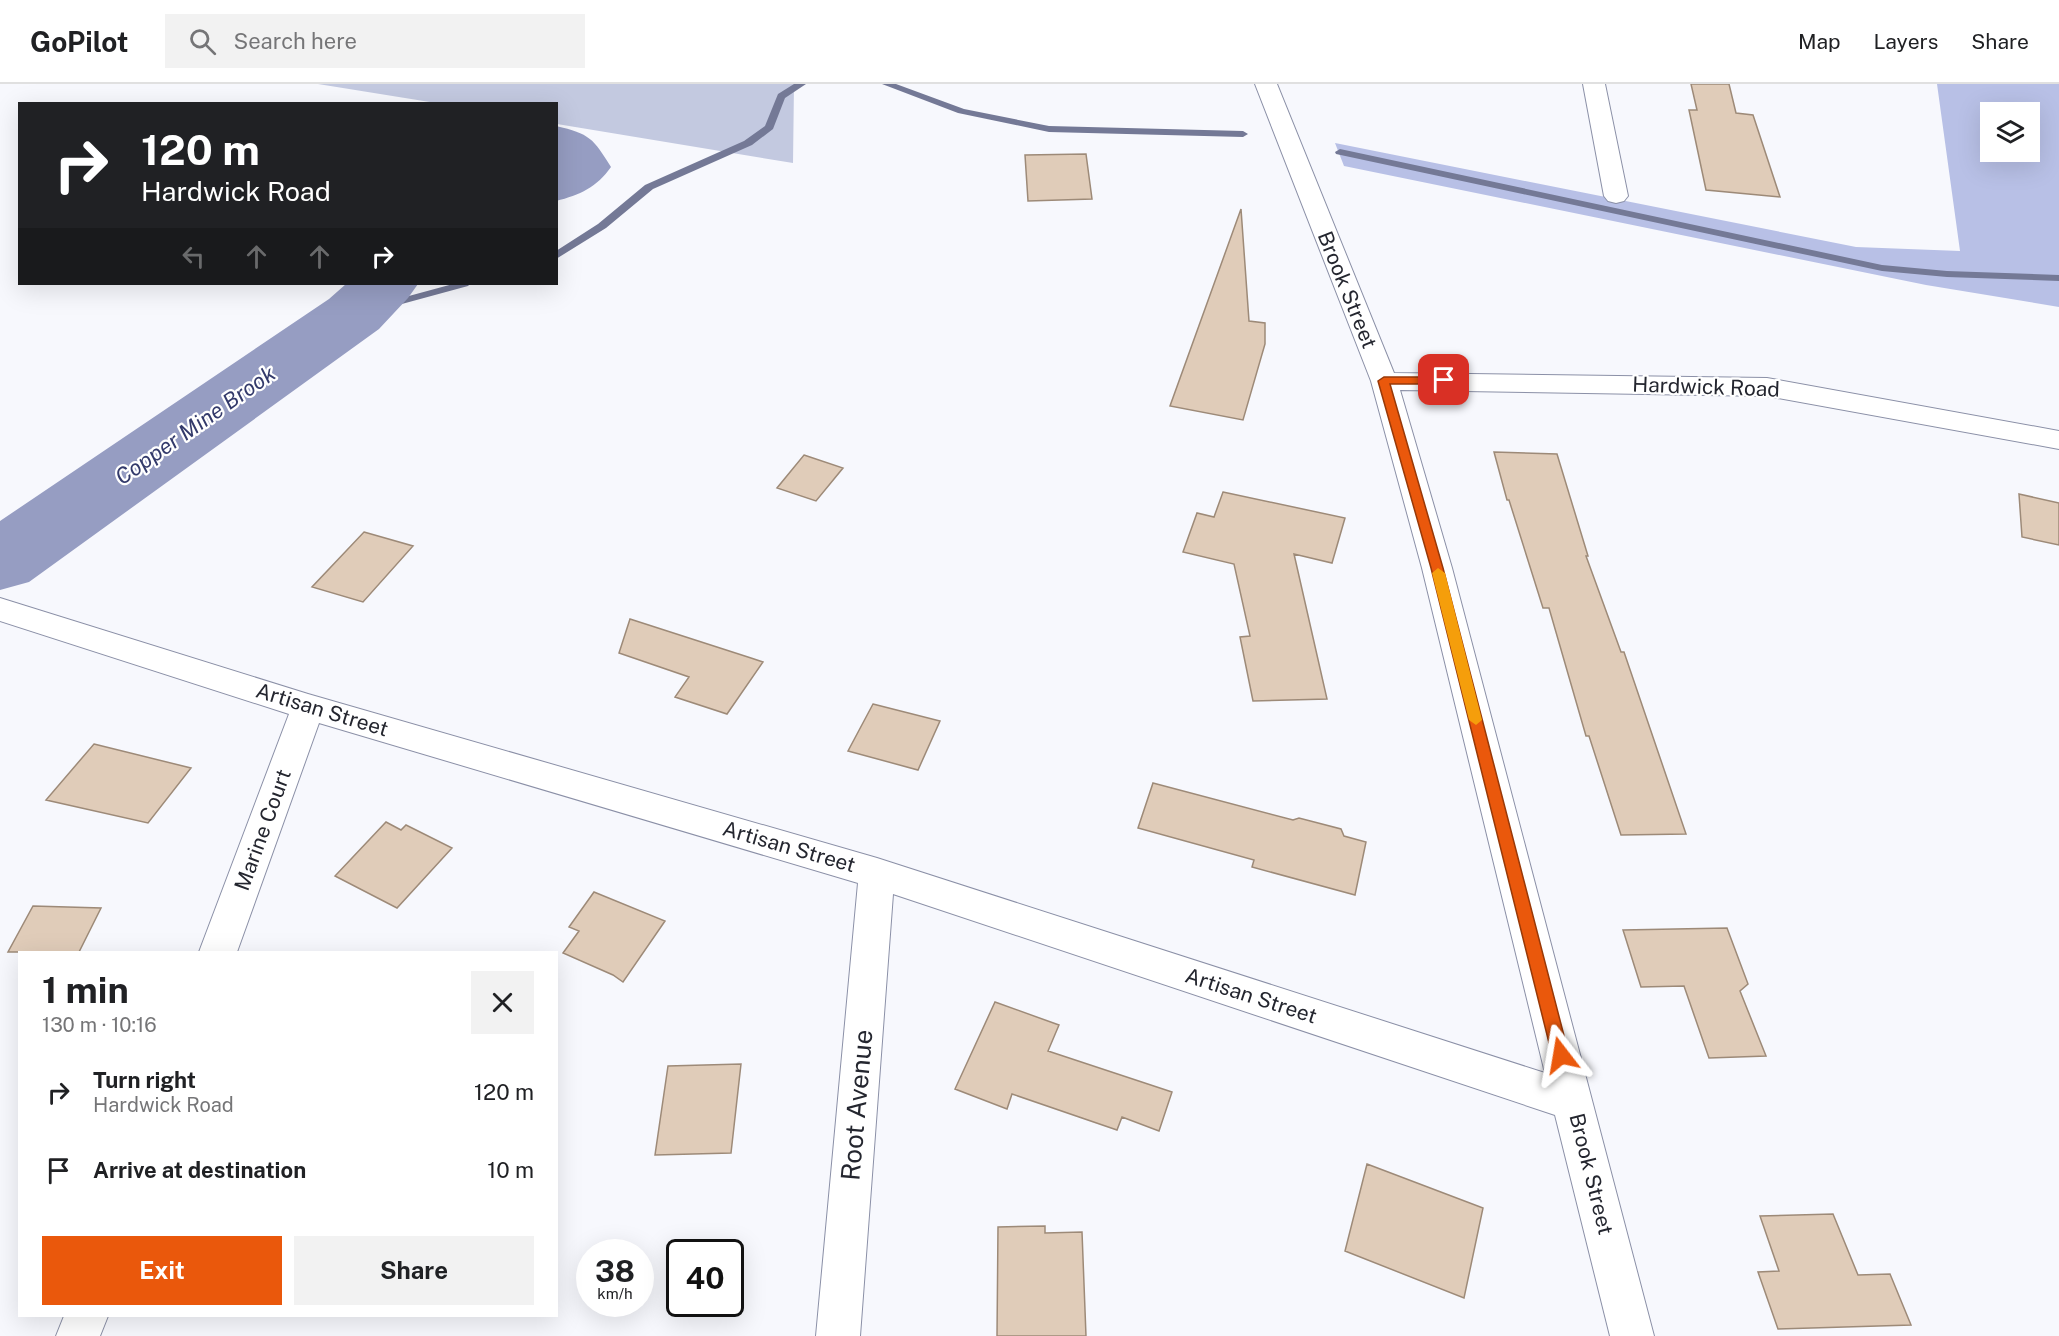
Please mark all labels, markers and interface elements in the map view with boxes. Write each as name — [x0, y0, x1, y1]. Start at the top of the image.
search box — [165, 14, 585, 68]
text: GoPilot — [30, 25, 129, 58]
icon: search — [186, 25, 219, 58]
text: Search here — [234, 28, 357, 54]
text: Map — [1798, 29, 1841, 54]
text: Layers — [1874, 29, 1938, 54]
text: Share — [1971, 29, 2029, 54]
map controls — [1980, 102, 2040, 162]
button: layers — [1980, 102, 2040, 162]
text: 120 m — [141, 125, 260, 174]
icon: right — [42, 126, 120, 204]
text: Hardwick Road — [141, 175, 331, 207]
street label: Brook Street — [1313, 228, 1382, 352]
icon: left — [177, 240, 210, 273]
icon: ahead — [240, 240, 273, 273]
icon: ahead — [303, 240, 336, 273]
icon: right — [366, 240, 399, 273]
pin — [1418, 354, 1469, 405]
water label: Copper Mine Brook — [110, 360, 280, 490]
icon: arrive — [1427, 363, 1460, 396]
street label: Hardwick Road — [1632, 371, 1780, 402]
street label: Artisan Street — [253, 678, 391, 742]
street label: Marine Court — [229, 766, 296, 894]
street label: Artisan Street — [720, 816, 858, 877]
street label: Artisan Street — [1182, 962, 1320, 1029]
text: 1 min — [42, 969, 129, 1011]
button: close — [471, 971, 534, 1034]
text: 130 m · 10:16 — [42, 1013, 157, 1037]
position arrow — [1529, 1023, 1593, 1087]
street label: Root Avenue — [834, 1028, 879, 1182]
text: Turn right — [93, 1067, 196, 1093]
icon: right — [42, 1076, 75, 1109]
text: 120 m — [474, 1079, 534, 1105]
text: Hardwick Road — [93, 1093, 234, 1117]
street label: Brook Street — [1564, 1111, 1619, 1237]
icon: arrive — [42, 1154, 75, 1187]
text: Arrive at destination — [93, 1157, 306, 1183]
text: 10 m — [487, 1157, 534, 1183]
button: Exit — [42, 1236, 282, 1305]
button: Share — [294, 1236, 534, 1305]
speed limit sign: 40 — [666, 1239, 744, 1317]
text: 38 — [595, 1253, 635, 1289]
text: km/h — [597, 1285, 633, 1302]

